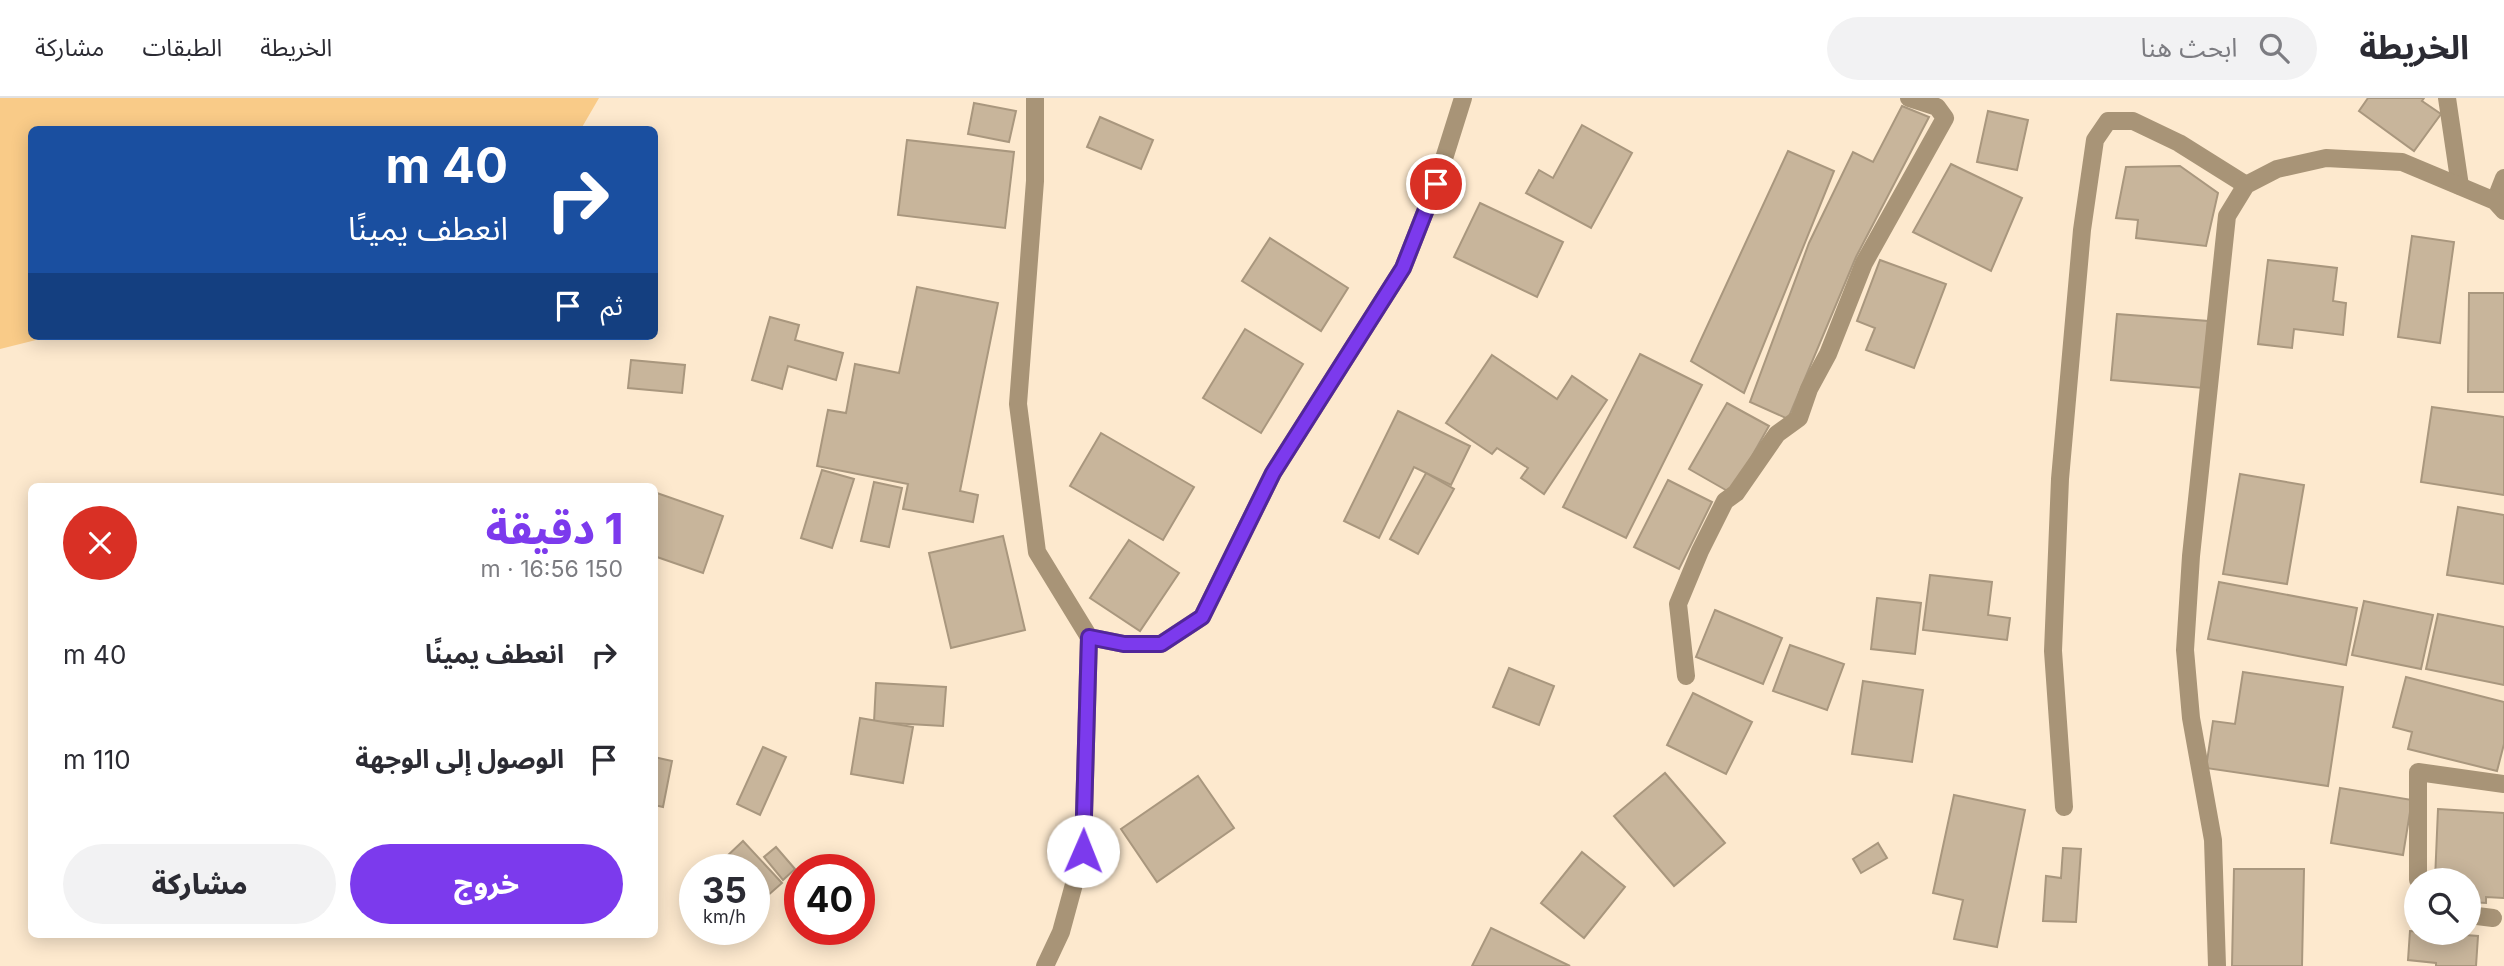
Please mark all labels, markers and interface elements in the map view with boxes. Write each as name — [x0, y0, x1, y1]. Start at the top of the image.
search box — [1827, 17, 2317, 80]
text: الخريطة — [2359, 27, 2469, 67]
icon: search — [2255, 29, 2293, 67]
text: ابحث هنا — [2141, 32, 2237, 63]
text: مشاركة — [35, 33, 104, 62]
text: الطبقات — [142, 33, 222, 62]
text: الخريطة — [260, 33, 332, 62]
text: 40 m — [385, 136, 508, 195]
icon: right — [532, 154, 623, 245]
pin — [1406, 154, 1466, 214]
icon: arrive — [1417, 165, 1455, 203]
text: انعطف يمينًا — [348, 209, 508, 248]
icon: arrive — [549, 287, 587, 325]
text: ثم — [601, 290, 623, 321]
text: 1 دقيقة — [486, 503, 623, 554]
button: close — [63, 506, 137, 580]
text: 150 m · 16:56 — [480, 555, 623, 583]
icon: right — [585, 636, 623, 674]
text: انعطف يمينًا — [425, 638, 564, 669]
text: 40 m — [63, 639, 126, 670]
icon: arrive — [585, 741, 623, 779]
text: الوصول إلى الوجهة — [355, 743, 564, 774]
text: 110 m — [63, 744, 131, 775]
position arrow — [1046, 814, 1120, 888]
button: مشاركة — [63, 844, 336, 924]
button: خروج — [350, 844, 623, 924]
speed limit sign: 40 — [784, 854, 875, 945]
map controls — [2404, 868, 2481, 945]
button: search — [2404, 868, 2481, 945]
text: 35 — [702, 869, 747, 911]
text: km/h — [703, 906, 746, 927]

